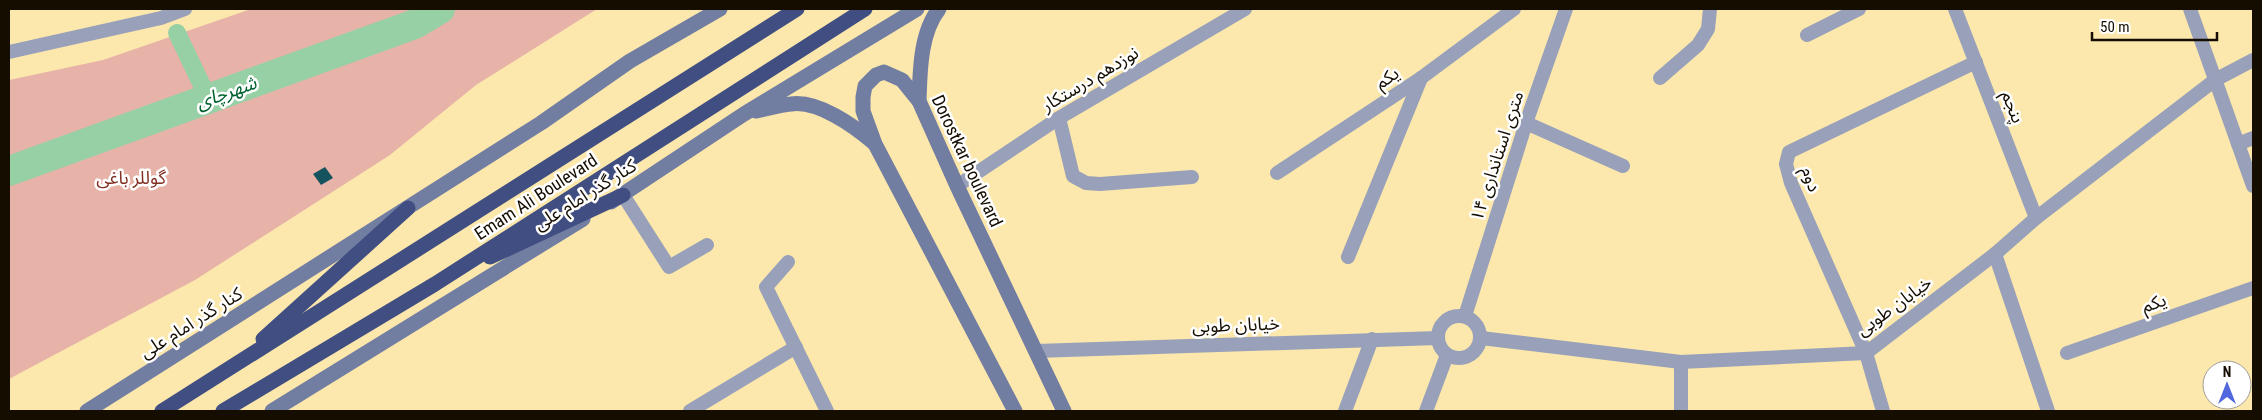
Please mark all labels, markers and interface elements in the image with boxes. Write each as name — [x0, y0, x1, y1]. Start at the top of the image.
scale bar — [2092, 10, 2217, 42]
text: 50 m — [2100, 18, 2130, 36]
street label: نوزدهم درستکار — [1037, 41, 1143, 119]
street label: یکم — [1371, 62, 1404, 96]
water label: شهرچای — [193, 71, 261, 115]
street label: ۱۴ متری استانداری — [1466, 88, 1528, 224]
street label: پنجم — [1995, 88, 2029, 127]
street label: Dorostkar boulevard — [928, 92, 1007, 230]
street label: Emam Ali Boulevard — [470, 149, 601, 244]
street label: کنار گذر امام علی — [530, 154, 642, 238]
street label: دوم — [1794, 163, 1826, 196]
park label: گوللر باغی — [96, 167, 166, 189]
street label: خیابان طوبی — [1852, 271, 1936, 341]
street label: کنار گذر امام علی — [136, 282, 248, 366]
street label: یکم — [2139, 289, 2170, 319]
street label: خیابان طوبی — [1192, 312, 1280, 338]
north arrow — [2202, 360, 2252, 410]
text: N — [2223, 364, 2231, 380]

